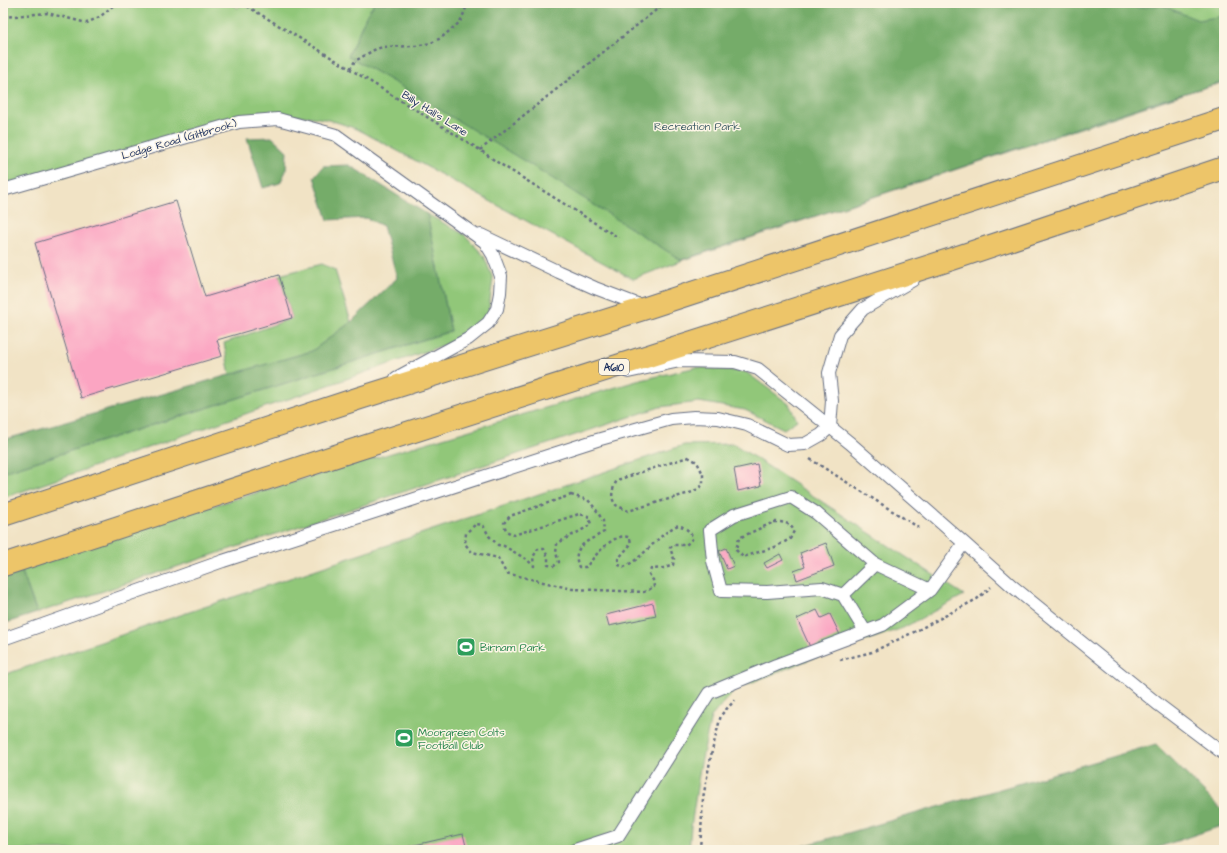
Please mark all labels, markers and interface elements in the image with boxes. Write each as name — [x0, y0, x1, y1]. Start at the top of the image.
street label: Billy Hall's Lane — [398, 87, 471, 141]
street label: Lodge Road (Giltbrook) — [120, 116, 239, 164]
park label: Recreation Park — [654, 119, 740, 134]
road number: A610 — [599, 359, 629, 375]
sports icon: Birnam Park — [455, 636, 477, 658]
place label: Birnam Park — [480, 640, 545, 655]
place label: Moorgreen Colts Football Club — [418, 725, 505, 753]
sports icon: Moorgreen Colts Football Club — [393, 727, 415, 749]

